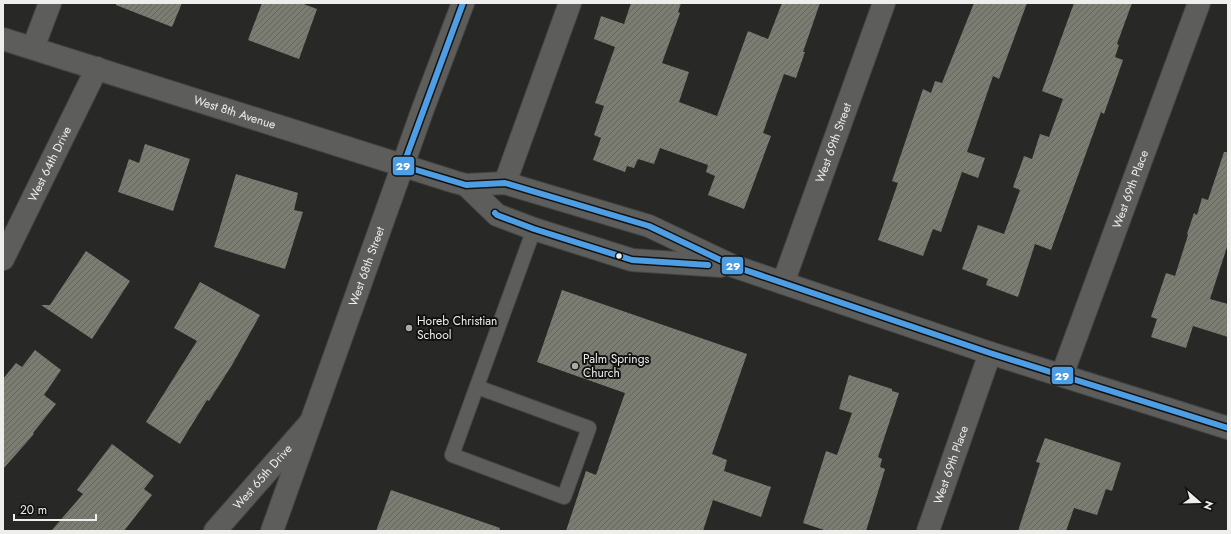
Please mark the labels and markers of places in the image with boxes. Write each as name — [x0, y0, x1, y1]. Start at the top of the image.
unlabelled marker — [614, 251, 624, 261]
place label: Horeb Christian School — [417, 312, 497, 344]
marker: Horeb Christian School — [404, 323, 414, 333]
place label: Palm Springs Church — [583, 350, 650, 382]
marker: Palm Springs Church — [570, 361, 580, 371]

